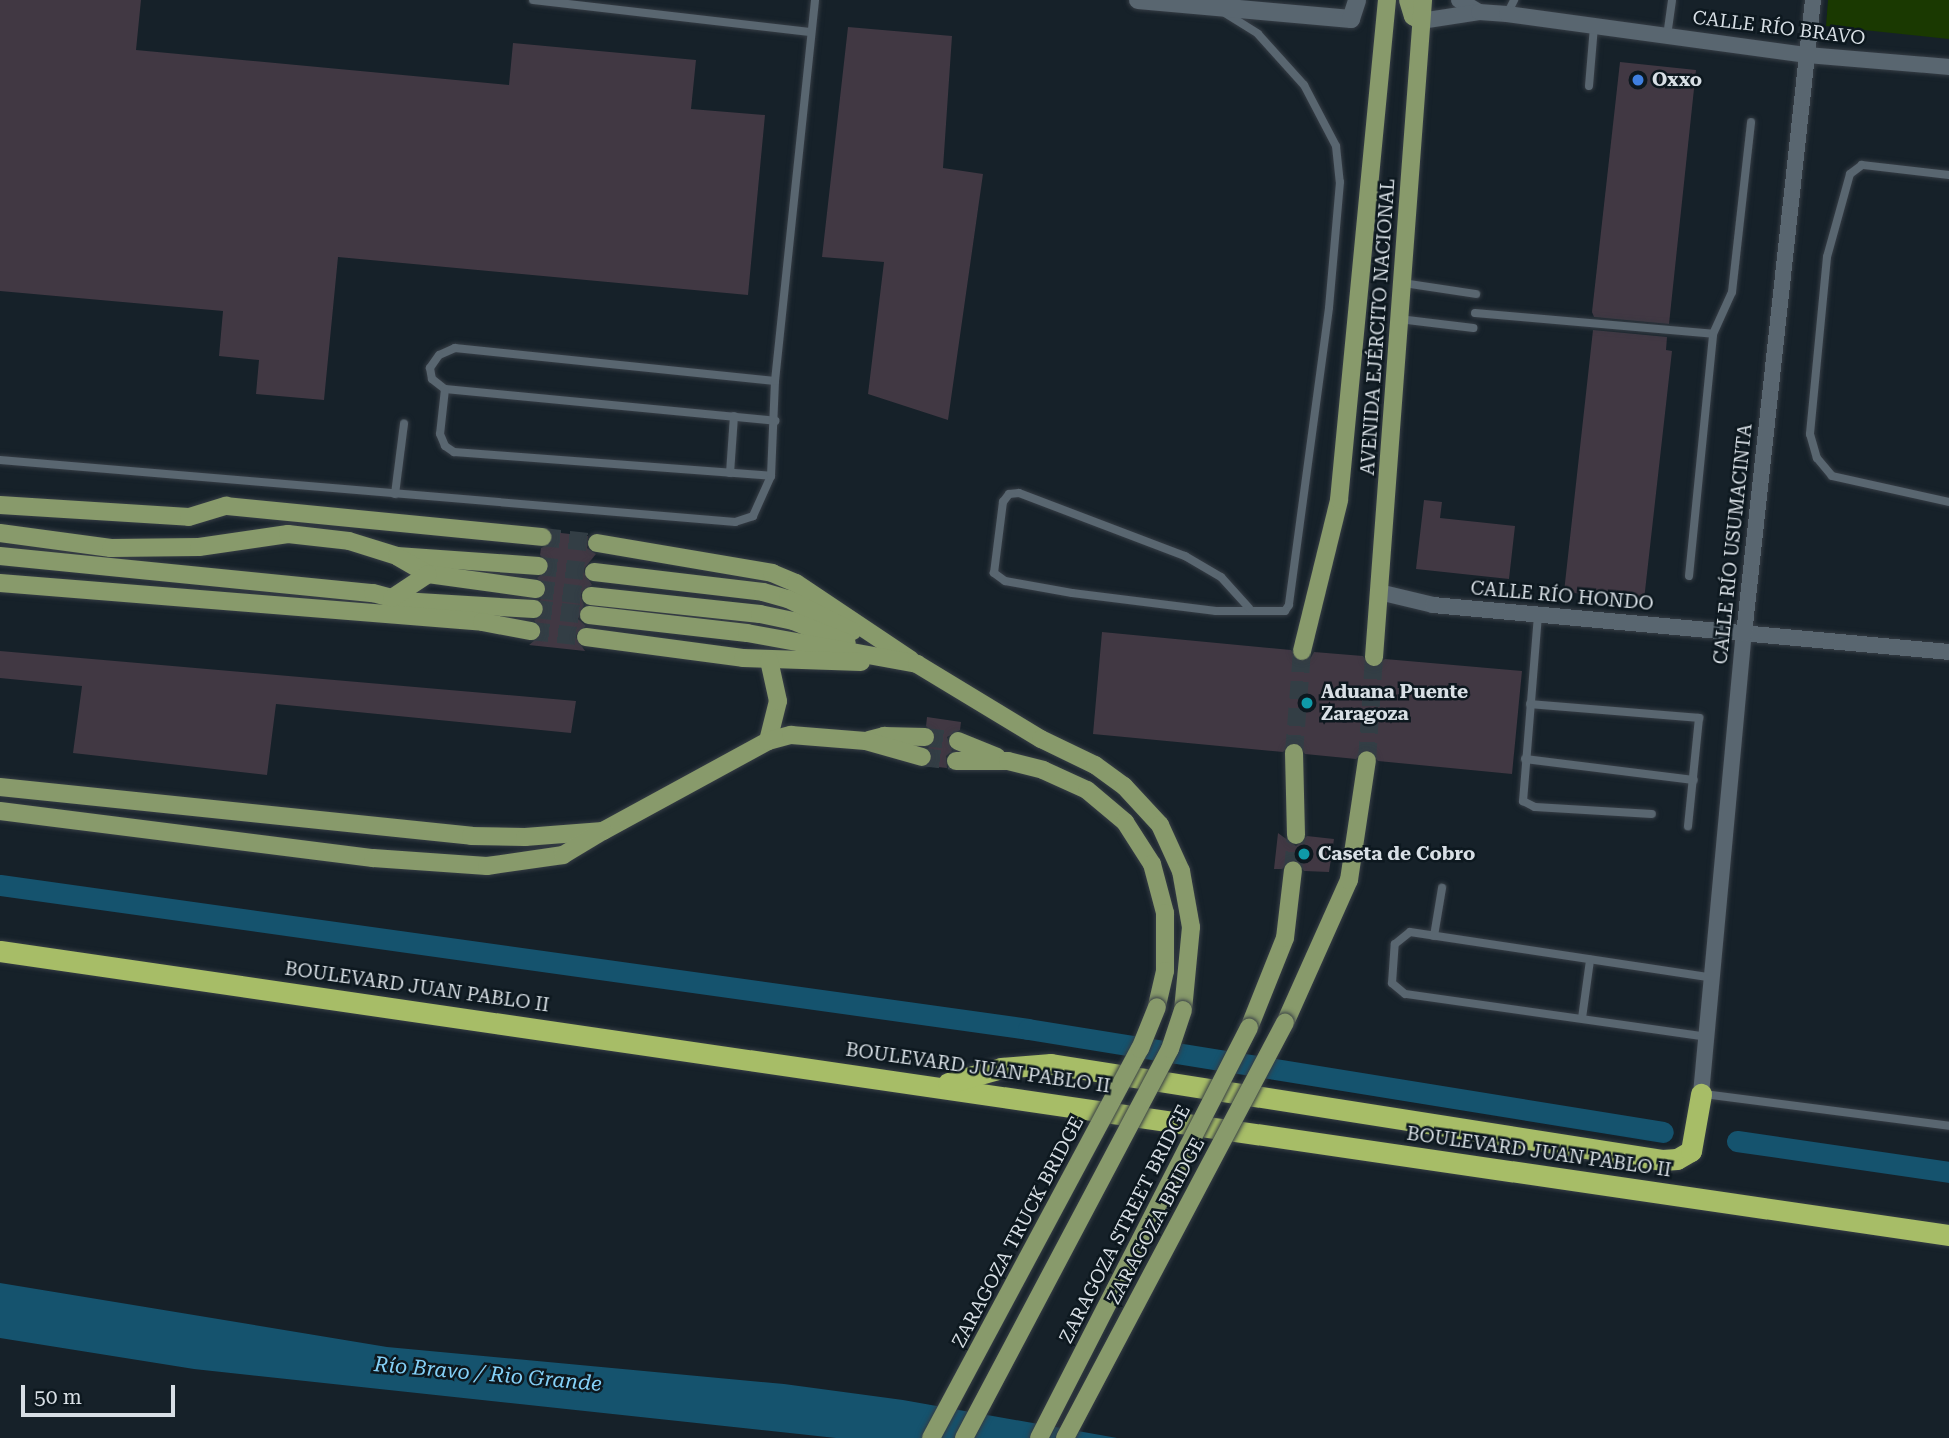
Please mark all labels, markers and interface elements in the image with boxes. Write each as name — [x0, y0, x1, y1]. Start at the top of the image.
street label: CALLE RÍO BRAVO — [1691, 6, 1867, 50]
place label: Oxxo — [1652, 69, 1702, 91]
marker: Oxxo — [1630, 72, 1646, 88]
street label: AVENIDA EJÉRCITO NACIONAL — [1356, 178, 1400, 476]
street label: CALLE RÍO USUMACINTA — [1709, 423, 1757, 665]
street label: CALLE RÍO HONDO — [1470, 577, 1654, 615]
place label: Aduana Puente Zaragoza — [1321, 681, 1468, 725]
marker: Aduana Puente Zaragoza — [1299, 695, 1315, 711]
place label: Caseta de Cobro — [1318, 843, 1475, 865]
marker: Caseta de Cobro — [1296, 846, 1312, 862]
street label: BOULEVARD JUAN PABLO II — [283, 957, 551, 1017]
street label: BOULEVARD JUAN PABLO II — [844, 1038, 1112, 1098]
street label: ZARAGOZA STREET BRIDGE — [1055, 1101, 1195, 1347]
street label: ZARAGOZA TRUCK BRIDGE — [947, 1112, 1089, 1352]
street label: BOULEVARD JUAN PABLO II — [1405, 1122, 1673, 1182]
street label: ZARAGOZA BRIDGE — [1102, 1134, 1210, 1308]
water label: Río Bravo / Rio Grande — [373, 1351, 603, 1397]
scale bar — [24, 1372, 178, 1416]
text: 50 m — [34, 1385, 82, 1409]

